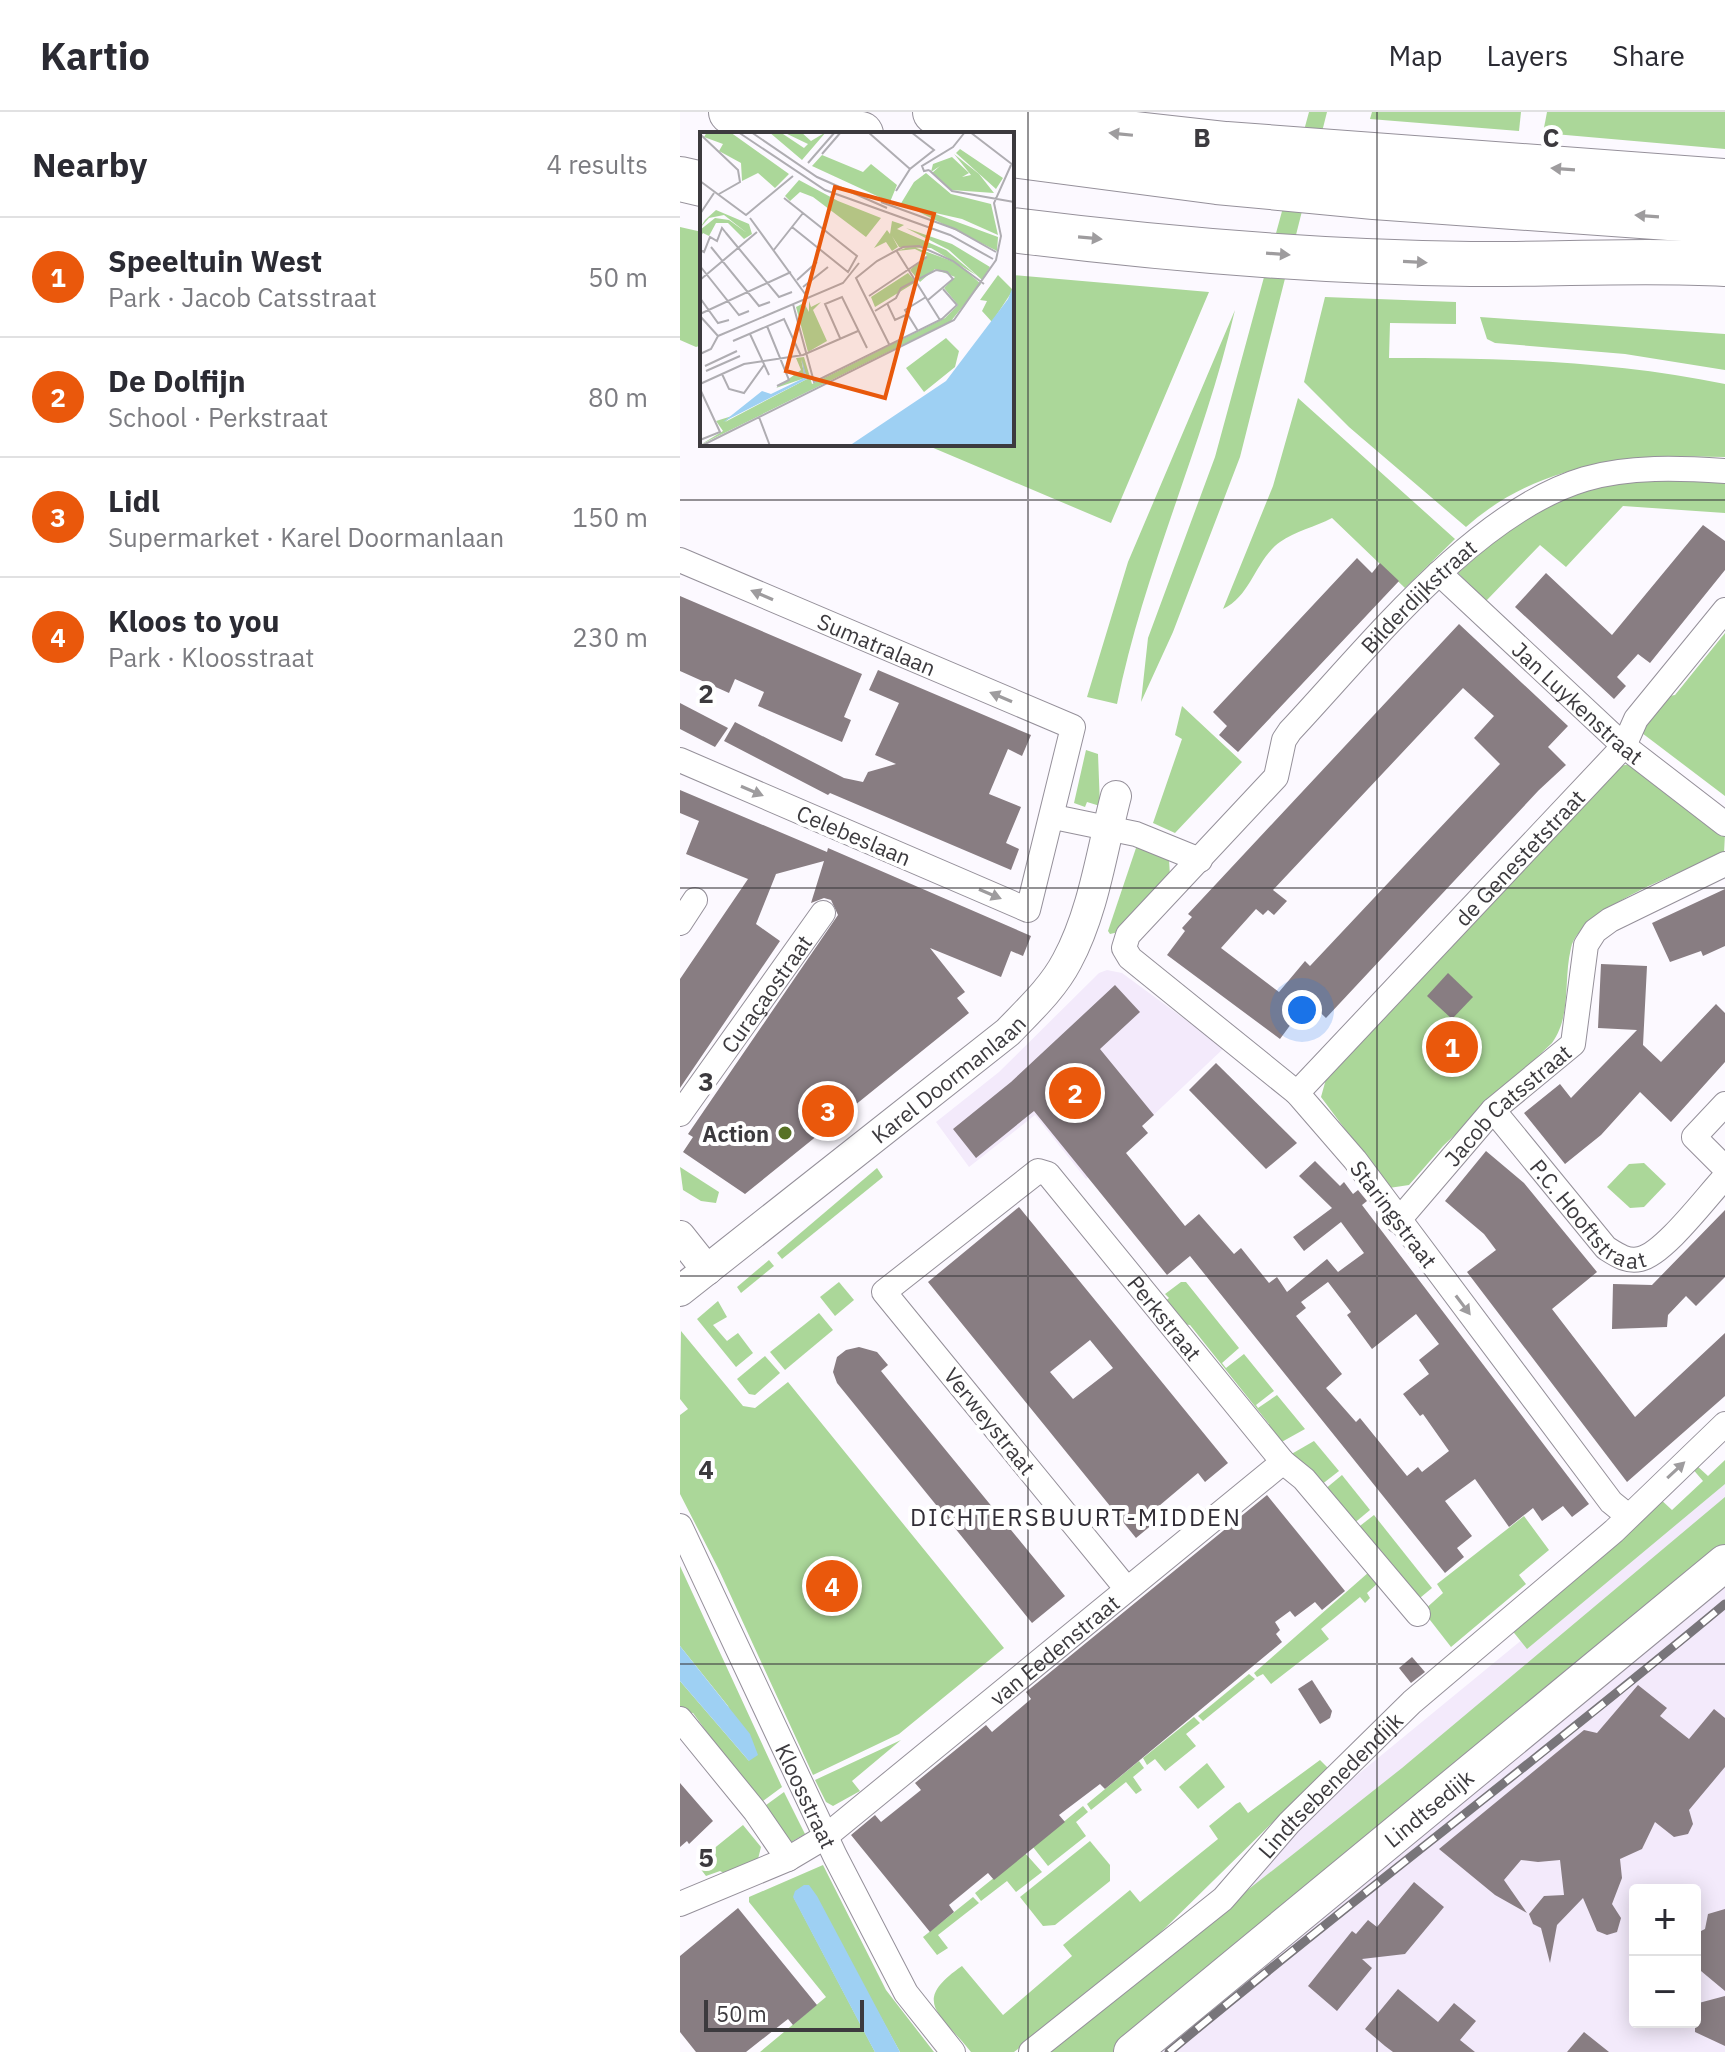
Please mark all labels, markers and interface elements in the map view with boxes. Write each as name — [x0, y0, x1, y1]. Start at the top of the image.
text: Kartio — [40, 31, 150, 80]
text: Map — [1388, 37, 1442, 74]
text: Layers — [1486, 37, 1568, 74]
text: Share — [1612, 37, 1685, 74]
text: B — [1193, 120, 1211, 154]
text: C — [1543, 120, 1560, 154]
one-way arrow — [1108, 127, 1133, 140]
inset map — [700, 132, 1014, 446]
text: Nearby — [32, 142, 147, 186]
text: 4 results — [546, 147, 648, 181]
one-way arrow — [1550, 163, 1575, 176]
one-way arrow — [1634, 209, 1659, 222]
one-way arrow — [1078, 232, 1103, 245]
text: Speeltuin West — [108, 241, 322, 280]
one-way arrow — [1266, 248, 1291, 261]
one-way arrow — [1403, 255, 1428, 268]
text: 1 — [50, 260, 66, 294]
text: 50 m — [588, 260, 648, 294]
text: Park · Jacob Catsstraat — [108, 280, 377, 314]
text: De Dolfijn — [108, 361, 246, 400]
text: 2 — [50, 380, 66, 414]
text: 80 m — [588, 380, 648, 414]
text: School · Perkstraat — [108, 400, 328, 434]
text: Lidl — [108, 481, 160, 520]
text: 3 — [50, 500, 66, 534]
text: 150 m — [572, 500, 648, 534]
text: Supermarket · Karel Doormanlaan — [108, 520, 504, 554]
street label: Bilderdijkstraat — [1354, 532, 1482, 659]
one-way arrow — [750, 589, 774, 602]
text: Kloos to you — [108, 601, 280, 640]
street label: Sumatralaan — [813, 606, 940, 682]
text: 4 — [50, 620, 66, 654]
text: 230 m — [572, 620, 648, 654]
street label: Jan Luykenstraat — [1506, 635, 1649, 770]
text: Park · Kloosstraat — [108, 640, 315, 674]
text: 2 — [698, 676, 714, 710]
one-way arrow — [989, 690, 1013, 703]
street label: de Genestetstraat — [1448, 783, 1591, 932]
one-way arrow — [740, 784, 763, 798]
street label: Celebeslaan — [792, 798, 916, 872]
one-way arrow — [979, 887, 1002, 900]
street label: Curaçaostraat — [714, 929, 818, 1058]
your location — [1282, 990, 1322, 1030]
street label: Karel Doormanlaan — [865, 1008, 1031, 1149]
pin: 1 — [1426, 1017, 1478, 1077]
street label: Jacob Catsstraat — [1437, 1037, 1577, 1172]
pin: 2 — [1049, 1063, 1101, 1123]
text: 3 — [698, 1064, 714, 1098]
pin: 3 — [802, 1081, 854, 1141]
place label: Action — [702, 1119, 769, 1148]
marker: Action — [776, 1124, 794, 1142]
street label: P.C. Hooftstraat — [1524, 1153, 1650, 1275]
street label: Staringstraat — [1344, 1154, 1444, 1274]
street label: Perkstraat — [1122, 1269, 1209, 1366]
one-way arrow — [1454, 1295, 1470, 1316]
street label: Verweystraat — [938, 1361, 1042, 1481]
text: 4 — [698, 1452, 714, 1486]
one-way arrow — [1666, 1461, 1685, 1479]
district label: DICHTERSBUURT-MIDDEN — [910, 1501, 1242, 1533]
pin: 4 — [806, 1556, 858, 1616]
street label: van Eedenstraat — [983, 1588, 1125, 1711]
street label: Lindtsebenedendijk — [1251, 1705, 1409, 1864]
street label: Kloosstraat — [770, 1739, 844, 1853]
street label: Lindtsedijk — [1377, 1762, 1479, 1853]
text: 5 — [698, 1840, 714, 1874]
map controls — [1629, 1884, 1701, 2028]
button: + — [1629, 1884, 1701, 1956]
button: − — [1629, 1956, 1701, 2028]
scale bar — [704, 1996, 864, 2032]
text: 50 m — [716, 1999, 767, 2028]

